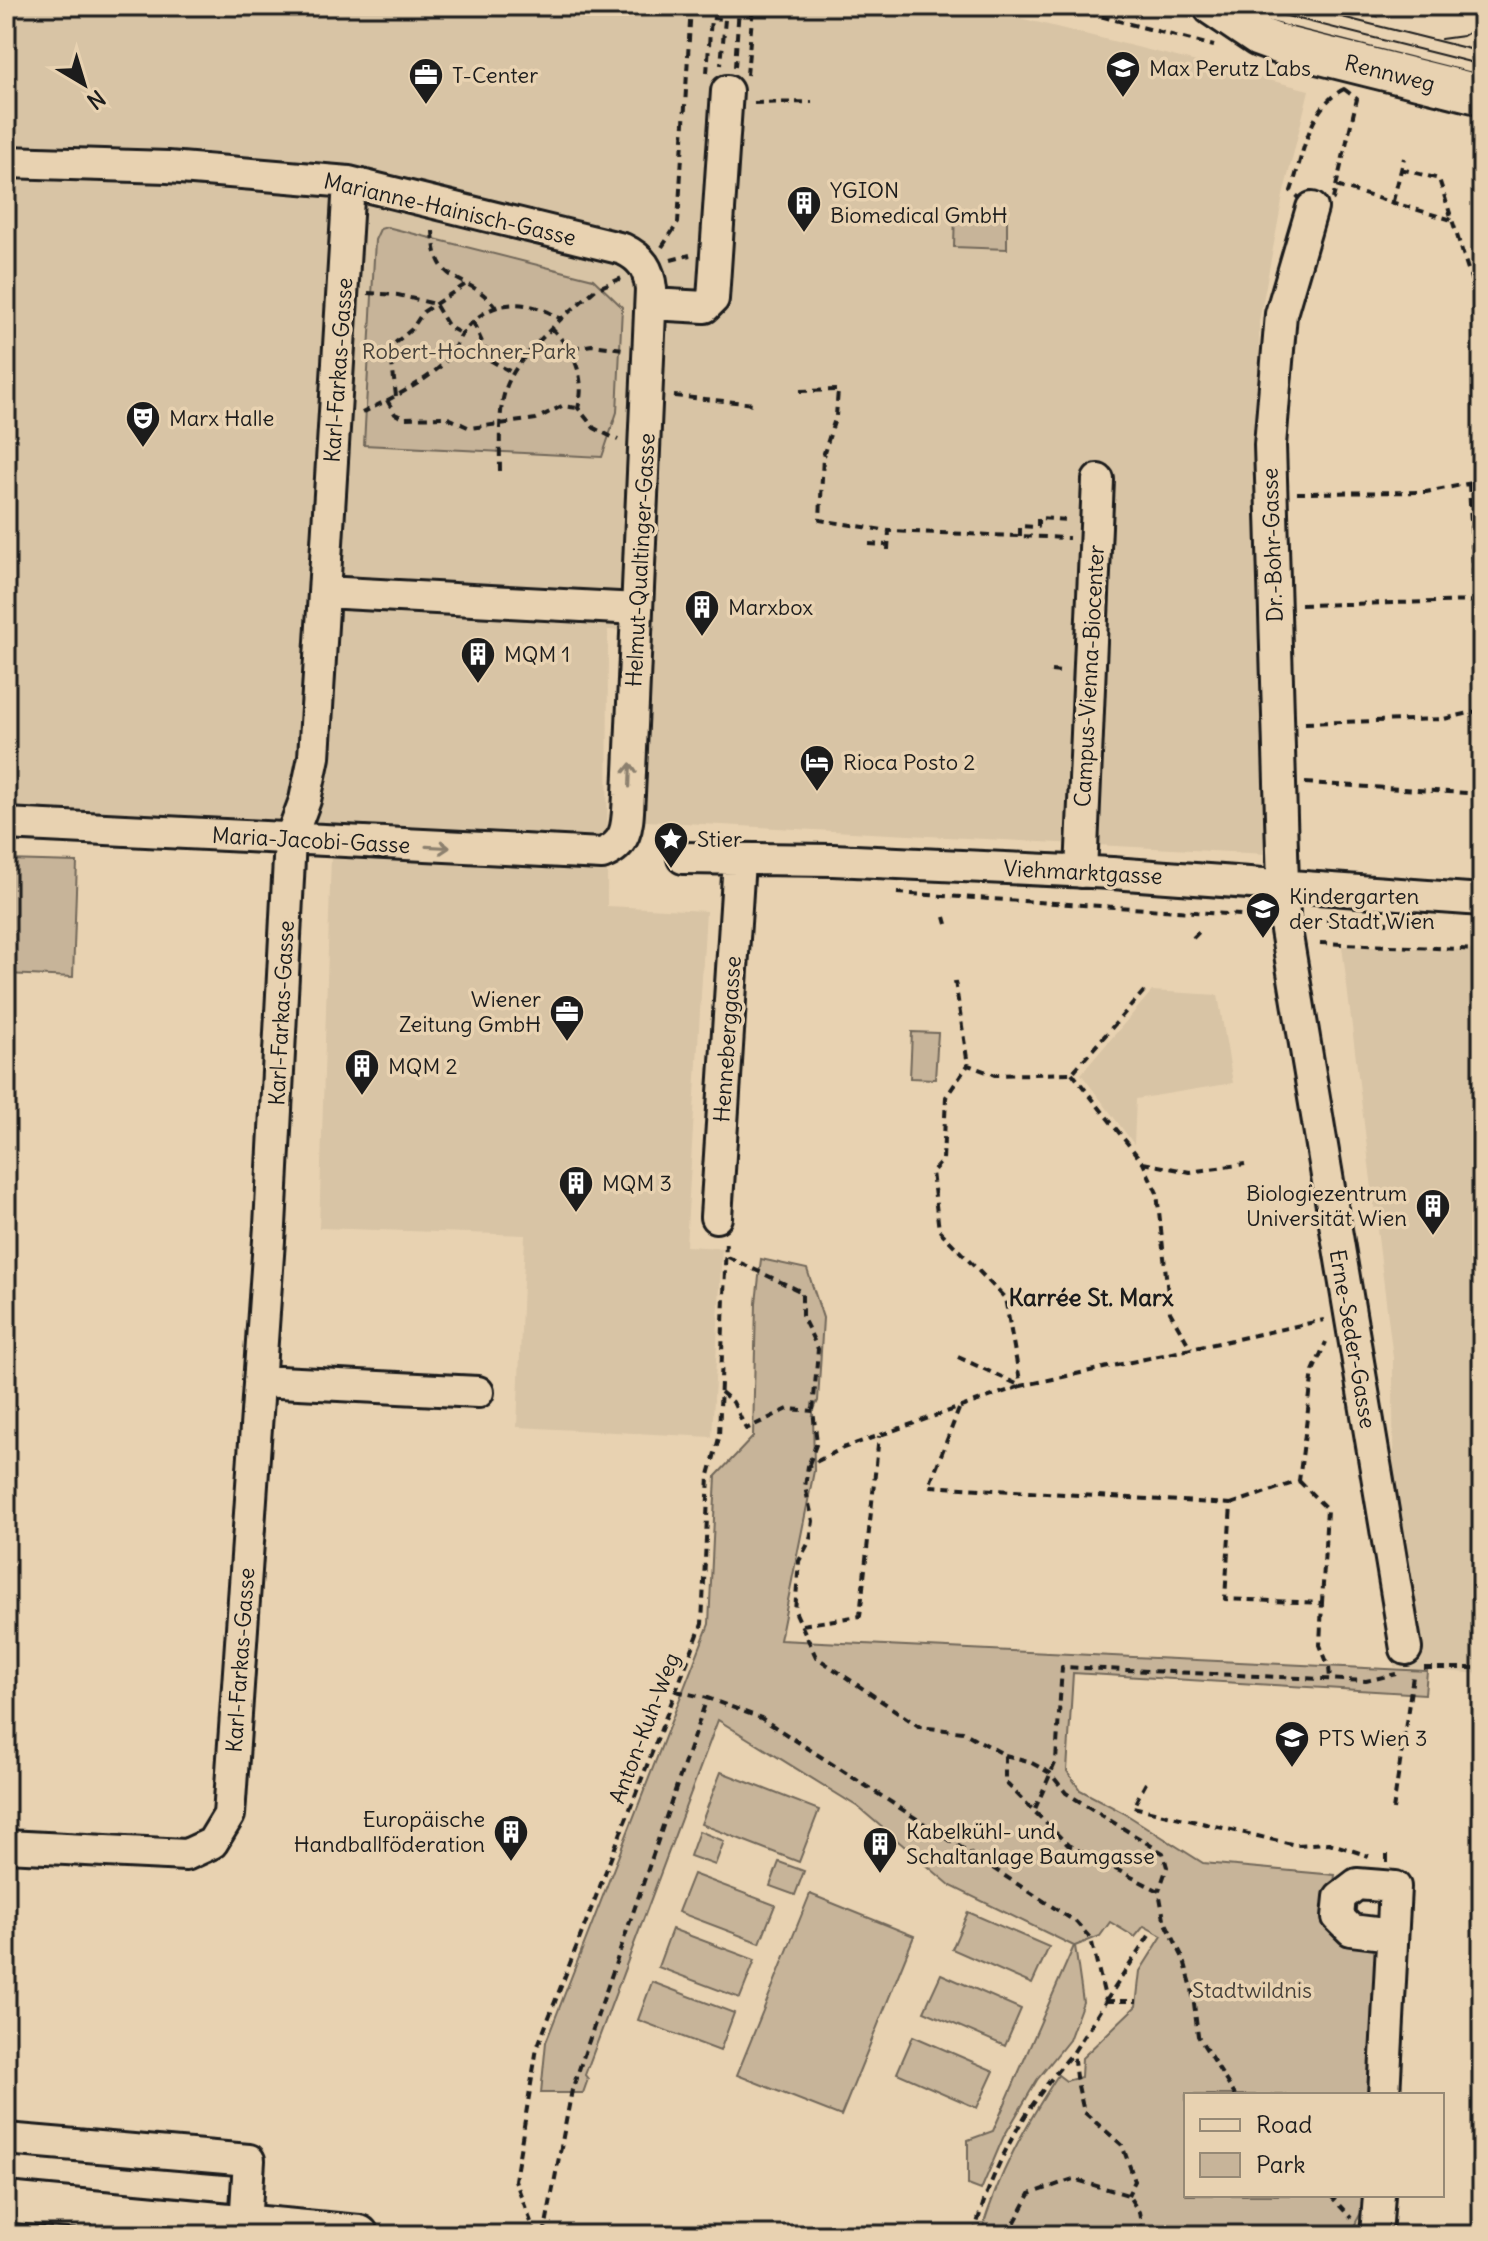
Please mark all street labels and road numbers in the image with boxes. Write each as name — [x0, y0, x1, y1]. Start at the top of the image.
street label: Rennweg — [1342, 48, 1438, 98]
street label: Marianne-Hainisch-Gasse — [321, 166, 579, 252]
street label: Karl-Farkas-Gasse — [318, 277, 358, 463]
street label: Helmut-Qualtinger-Gasse — [619, 432, 661, 688]
street label: Dr.-Bohr-Gasse — [1255, 467, 1289, 623]
street label: Campus-Vienna-Biocenter — [1068, 544, 1110, 808]
street label: Maria-Jacobi-Gasse — [211, 821, 411, 859]
street label: Viehmarktgasse — [1003, 854, 1163, 890]
street label: Karl-Farkas-Gasse — [262, 920, 300, 1106]
street label: Henneberggasse — [707, 955, 747, 1123]
street label: Erne-Seder-Gasse — [1323, 1247, 1383, 1431]
street label: Karl-Farkas-Gasse — [220, 1567, 260, 1753]
street label: Anton-Kuh-Weg — [602, 1649, 686, 1807]

